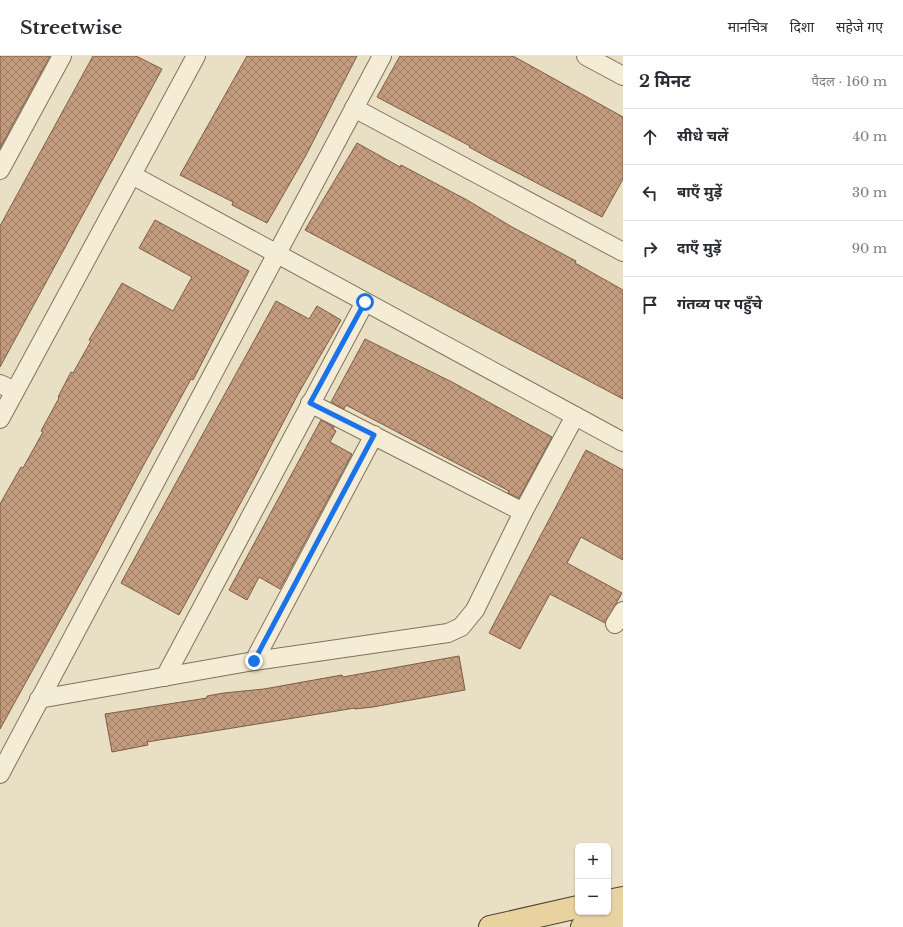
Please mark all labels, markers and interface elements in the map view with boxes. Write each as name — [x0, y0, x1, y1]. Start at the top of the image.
text: Streetwise — [20, 16, 122, 39]
text: मानचित्र — [728, 18, 768, 36]
text: दिशा — [790, 18, 814, 36]
text: सहेजे गए — [836, 18, 883, 36]
text: 2 मिनट — [639, 71, 690, 92]
text: पैदल · 160 m — [812, 73, 887, 90]
icon: ahead — [639, 126, 661, 148]
text: सीधे चलें — [677, 126, 728, 145]
text: 40 m — [852, 128, 887, 145]
icon: left — [639, 182, 661, 204]
text: बाएँ मुड़ें — [677, 182, 722, 201]
text: 30 m — [852, 184, 887, 201]
icon: right — [639, 238, 661, 260]
text: दाएँ मुड़ें — [677, 238, 721, 257]
text: 90 m — [852, 240, 887, 257]
route start — [356, 293, 374, 311]
icon: arrive — [639, 294, 661, 316]
text: गंतव्य पर पहुँचे — [677, 294, 762, 313]
route end — [245, 652, 263, 670]
map controls — [575, 843, 611, 915]
button: + — [575, 843, 611, 879]
button: − — [575, 879, 611, 915]

